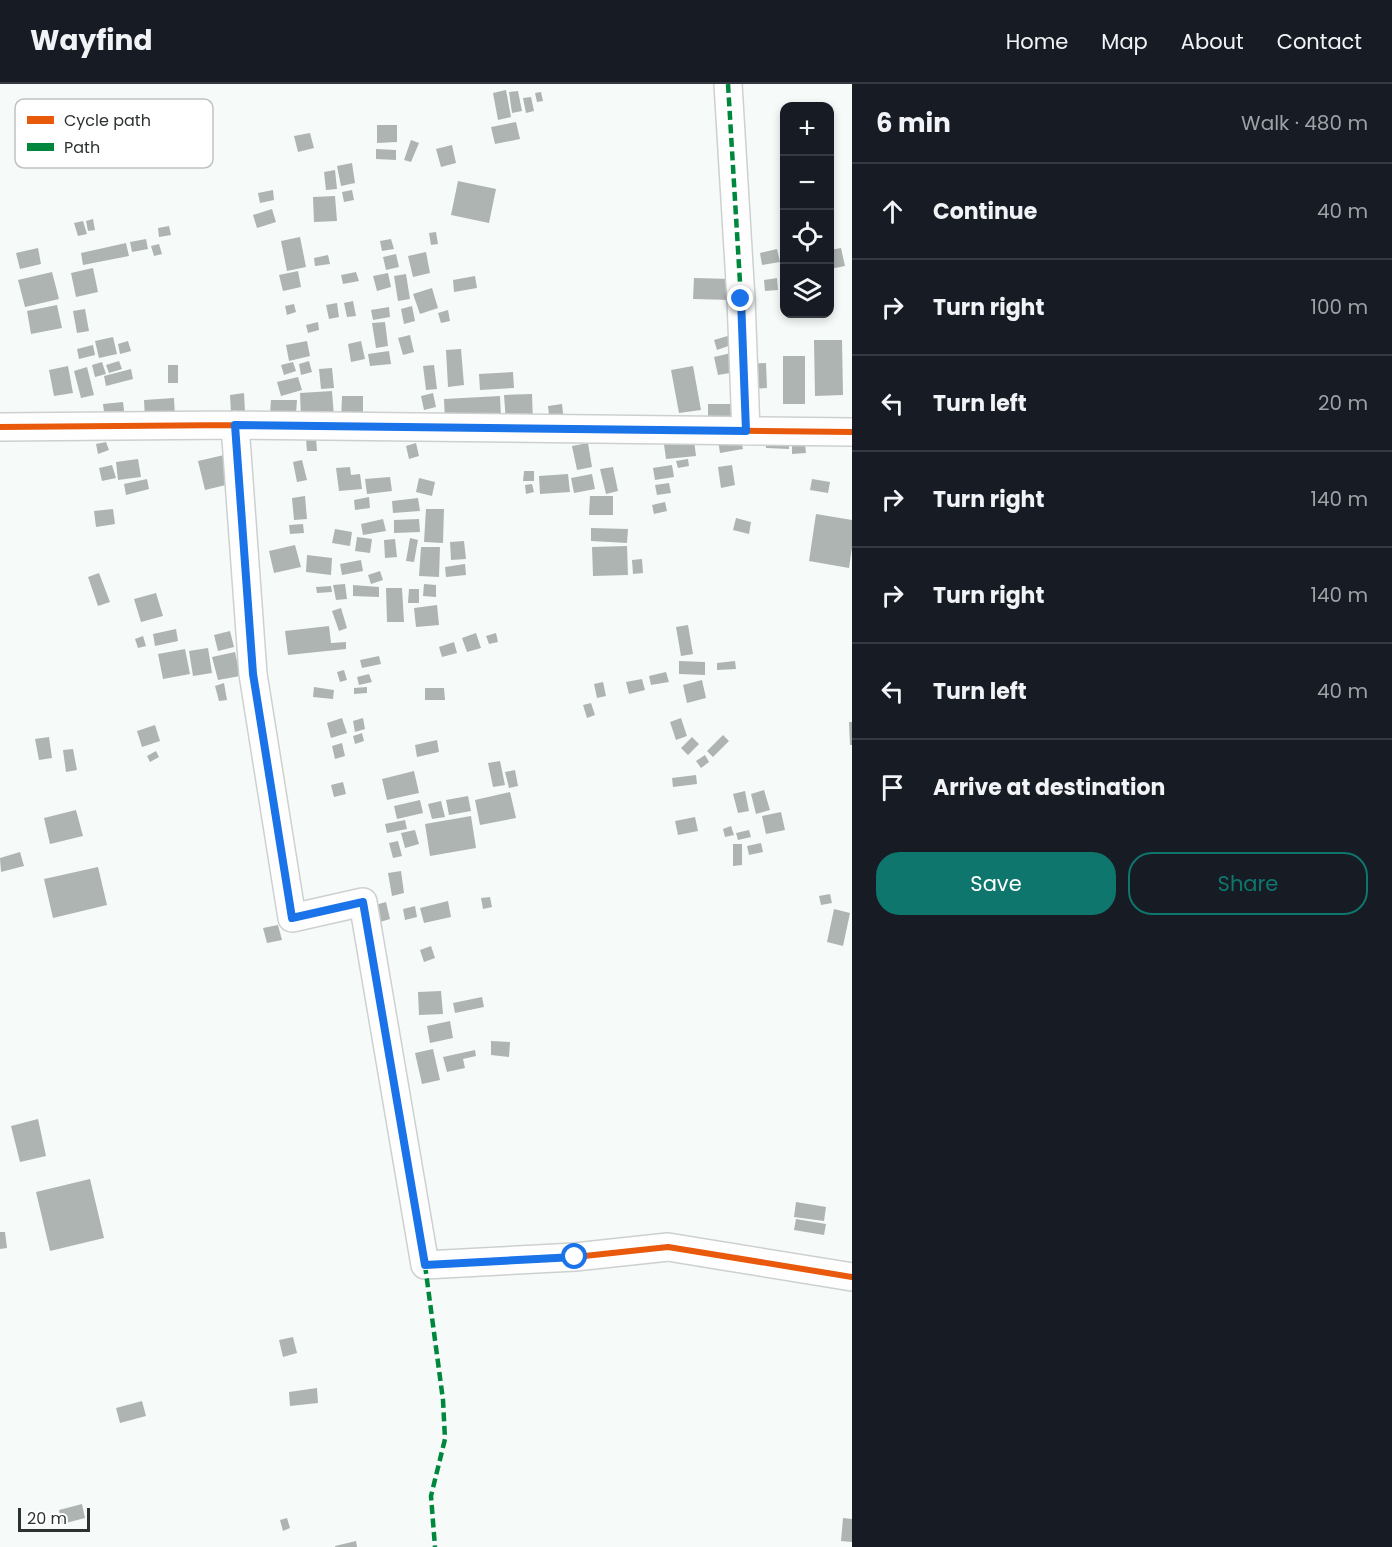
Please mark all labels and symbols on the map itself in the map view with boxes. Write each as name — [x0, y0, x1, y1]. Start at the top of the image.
legend — [15, 99, 213, 168]
text: Cycle path — [64, 109, 151, 132]
text: Path — [64, 136, 100, 159]
route end — [727, 285, 753, 311]
route start — [561, 1243, 587, 1269]
scale bar — [18, 1505, 90, 1532]

